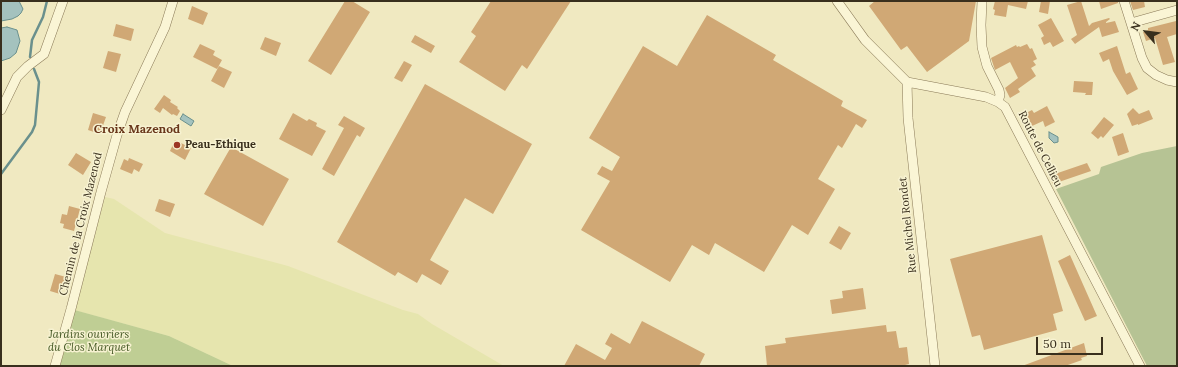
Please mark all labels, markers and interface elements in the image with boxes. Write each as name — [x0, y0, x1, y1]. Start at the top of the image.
north arrow — [1126, 12, 1166, 52]
text: N — [1127, 19, 1144, 33]
street label: Route de Cellieu — [1015, 109, 1065, 189]
district label: Croix Mazenod — [94, 123, 180, 137]
place label: Peau-Ethique — [185, 138, 256, 152]
marker: Peau-Ethique — [172, 140, 182, 150]
street label: Chemin de la Croix Mazenod — [57, 151, 105, 297]
street label: Rue Michel Rondet — [896, 176, 920, 274]
park label: Jardins ouvriers du Clos Marquet — [48, 328, 130, 354]
scale bar — [1038, 329, 1105, 355]
text: 50 m — [1043, 336, 1071, 351]

